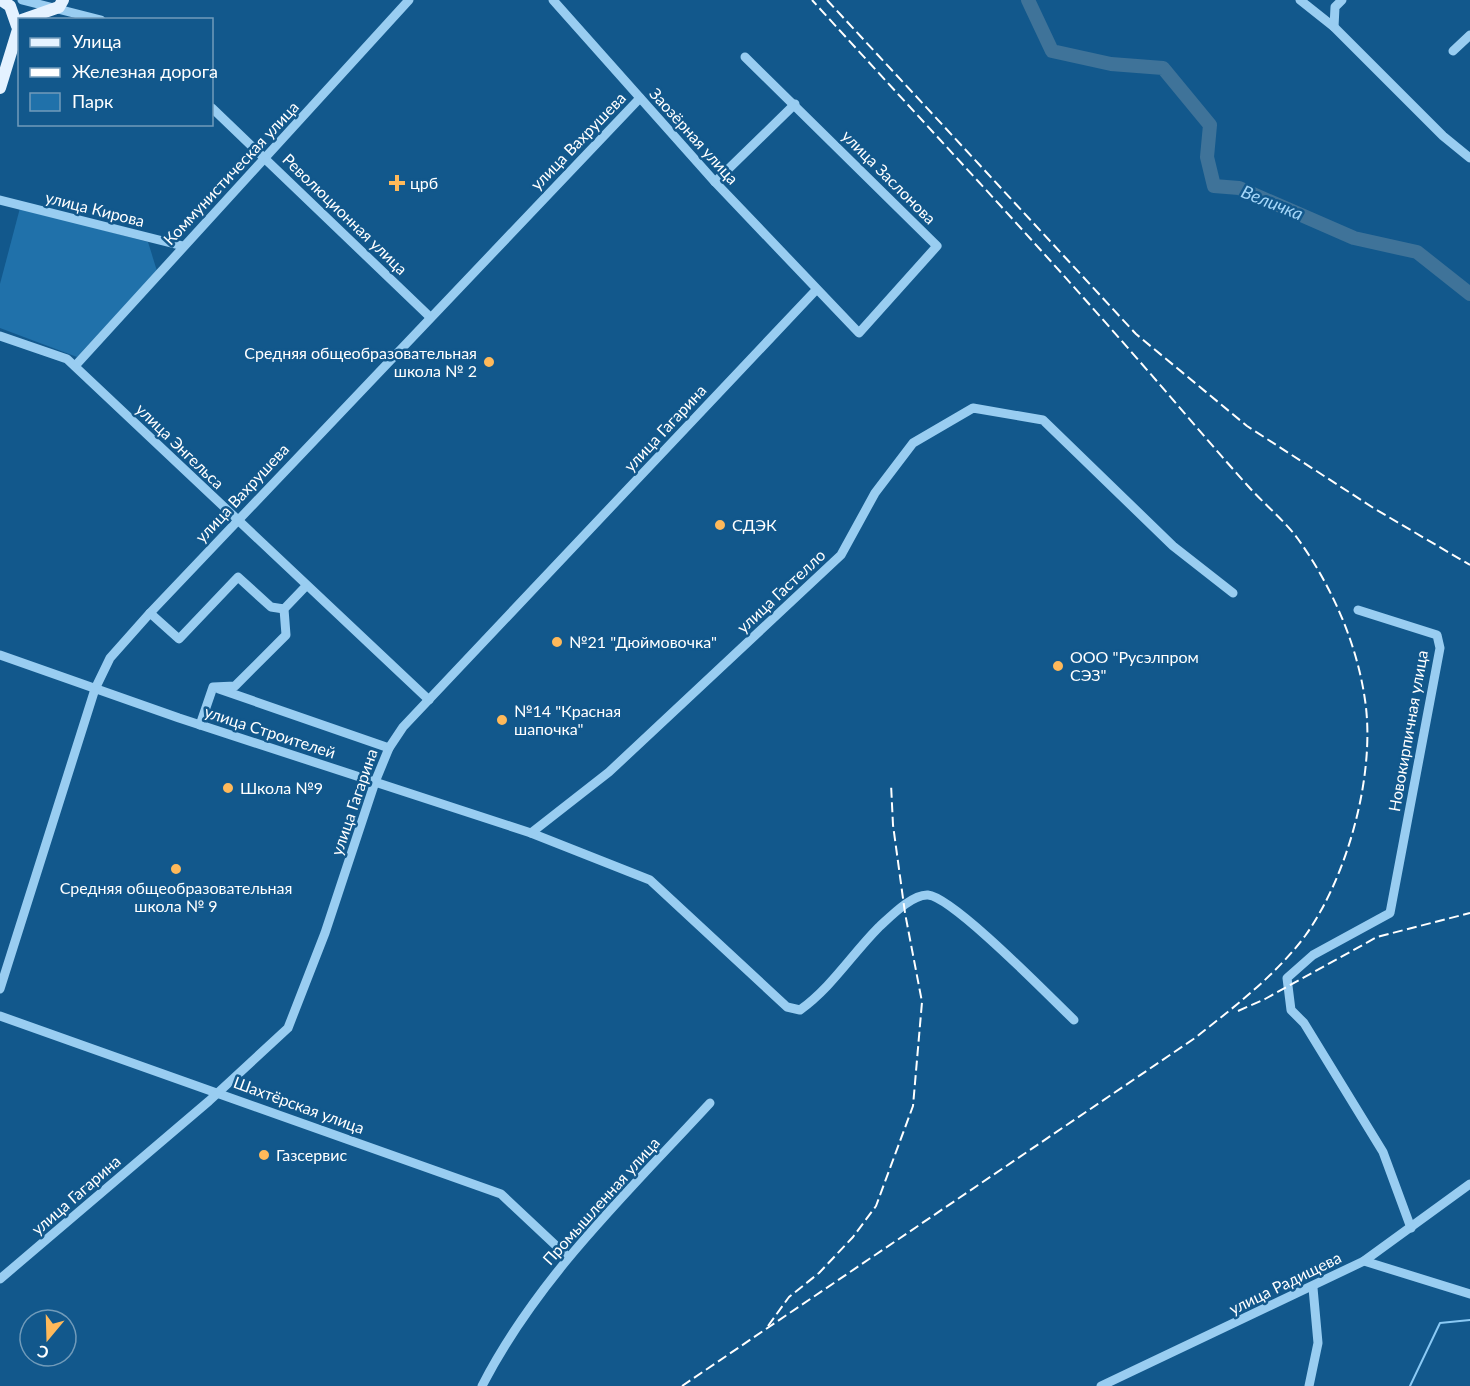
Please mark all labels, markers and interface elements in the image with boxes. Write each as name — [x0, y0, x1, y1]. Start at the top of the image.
legend — [18, 18, 213, 126]
text: Улица — [72, 30, 122, 52]
text: Железная дорога — [72, 60, 218, 82]
street label: Заозёрная улица — [646, 84, 743, 188]
street label: улица Вахрушева — [526, 88, 629, 193]
text: Парк — [72, 90, 114, 112]
street label: Коммунистическая улица — [159, 97, 302, 248]
street label: улица Заслонова — [838, 126, 940, 228]
street label: Революционная улица — [279, 149, 412, 278]
place label: црб — [410, 173, 438, 192]
marker: црб — [388, 174, 406, 192]
water label: Величка — [1238, 180, 1306, 224]
street label: улица Кирова — [44, 187, 147, 230]
place label: Средняя общеобразовательная школа № 2 — [244, 343, 477, 380]
marker: Средняя общеобразовательная школа № 2 — [482, 355, 496, 369]
street label: улица Гагарина — [620, 380, 710, 475]
street label: улица Энгельса — [132, 399, 228, 492]
street label: улица Вахрушева — [191, 439, 292, 546]
place label: СДЭК — [732, 515, 777, 534]
marker: СДЭК — [713, 518, 727, 532]
street label: улица Гастелло — [733, 545, 829, 636]
place label: №21 "Дюймовочка" — [569, 632, 717, 651]
marker: №21 "Дюймовочка" — [550, 635, 564, 649]
place label: ООО "Русэлпром СЭЗ" — [1070, 647, 1199, 684]
street label: Новокирпичная улица — [1384, 649, 1431, 813]
marker: ООО "Русэлпром СЭЗ" — [1051, 659, 1065, 673]
street label: улица Строителей — [202, 701, 338, 762]
place label: №14 "Красная шапочка" — [514, 701, 621, 738]
marker: №14 "Красная шапочка" — [495, 713, 509, 727]
street label: улица Гагарина — [326, 746, 381, 858]
place label: Школа №9 — [240, 778, 323, 797]
marker: Школа №9 — [221, 781, 235, 795]
marker: Средняя общеобразовательная школа № 9 — [169, 862, 183, 876]
place label: Средняя общеобразовательная школа № 9 — [60, 878, 292, 915]
street label: Шахтёрская улица — [231, 1072, 367, 1137]
street label: Промышленная улица — [538, 1133, 663, 1268]
place label: Газсервис — [276, 1145, 347, 1164]
marker: Газсервис — [257, 1148, 271, 1162]
street label: улица Гагарина — [27, 1151, 124, 1238]
street label: улица Радищева — [1226, 1247, 1344, 1318]
north arrow — [18, 1308, 78, 1368]
text: С — [34, 1342, 51, 1363]

